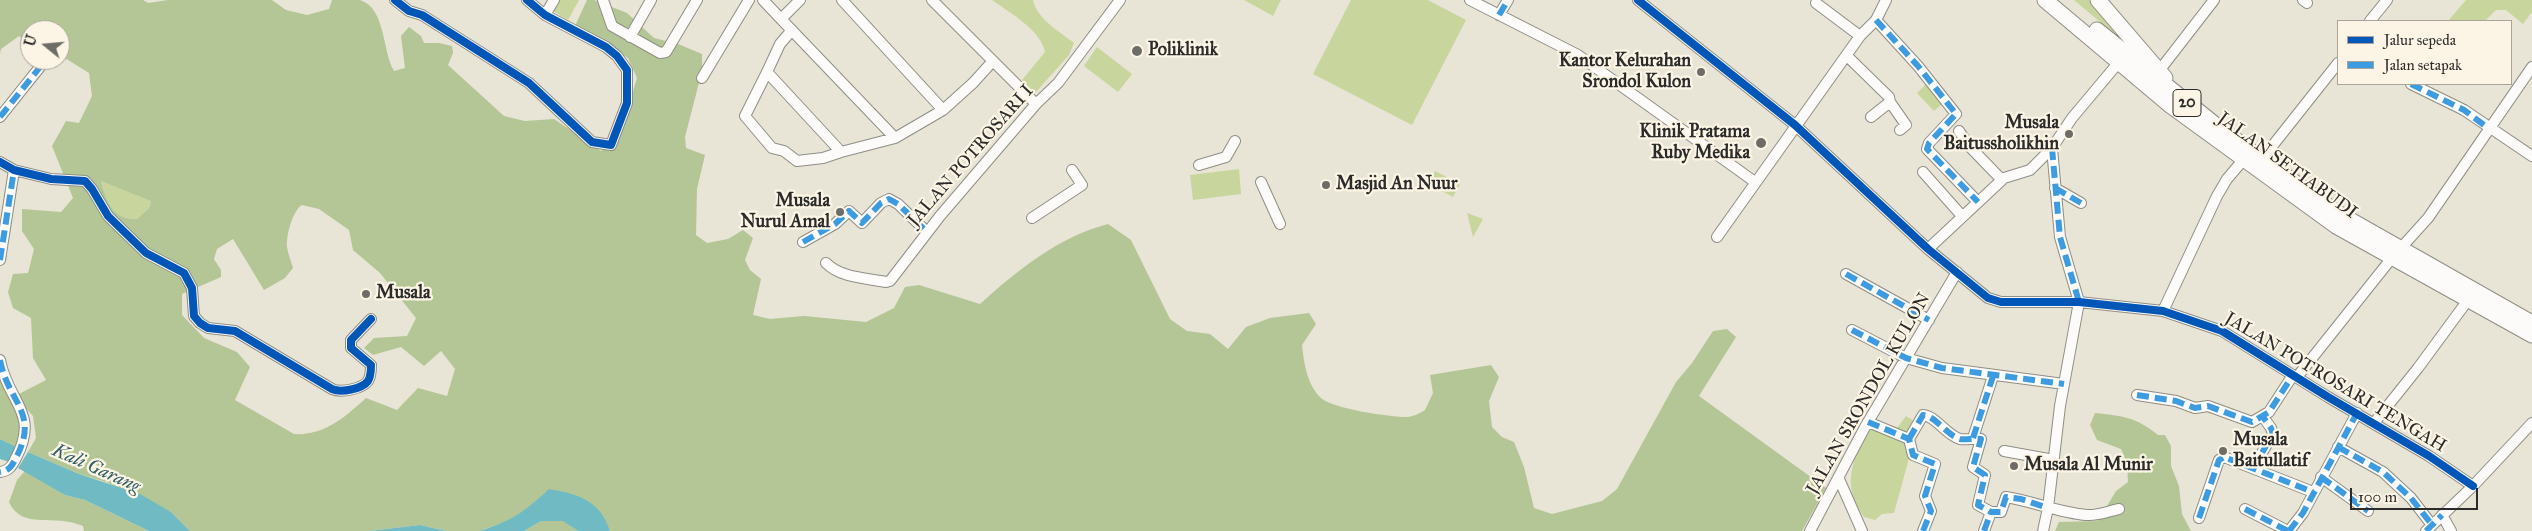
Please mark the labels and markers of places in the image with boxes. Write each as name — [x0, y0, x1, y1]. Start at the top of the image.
place label: Poliklinik — [1148, 40, 1218, 62]
marker: Poliklinik — [1130, 44, 1144, 58]
place label: Kantor Kelurahan Srondol Kulon — [1559, 51, 1691, 94]
marker: Kantor Kelurahan Srondol Kulon — [1695, 66, 1707, 78]
place label: Musala Baitussholikhin — [1944, 113, 2059, 156]
place label: Klinik Pratama Ruby Medika — [1639, 122, 1750, 164]
marker: Musala Baitussholikhin — [2063, 128, 2075, 140]
marker: Klinik Pratama Ruby Medika — [1754, 136, 1768, 150]
place label: Masjid An Nuur — [1336, 174, 1458, 196]
marker: Masjid An Nuur — [1320, 179, 1332, 191]
place label: Musala Nurul Amal — [741, 191, 830, 233]
marker: Musala Nurul Amal — [834, 206, 846, 218]
place label: Musala — [376, 283, 431, 305]
marker: Musala — [360, 288, 372, 300]
place label: Musala Baitullatif — [2233, 430, 2308, 472]
marker: Musala Baitullatif — [2217, 445, 2229, 457]
place label: Musala Al Munir — [2024, 455, 2153, 477]
marker: Musala Al Munir — [2008, 460, 2020, 472]

